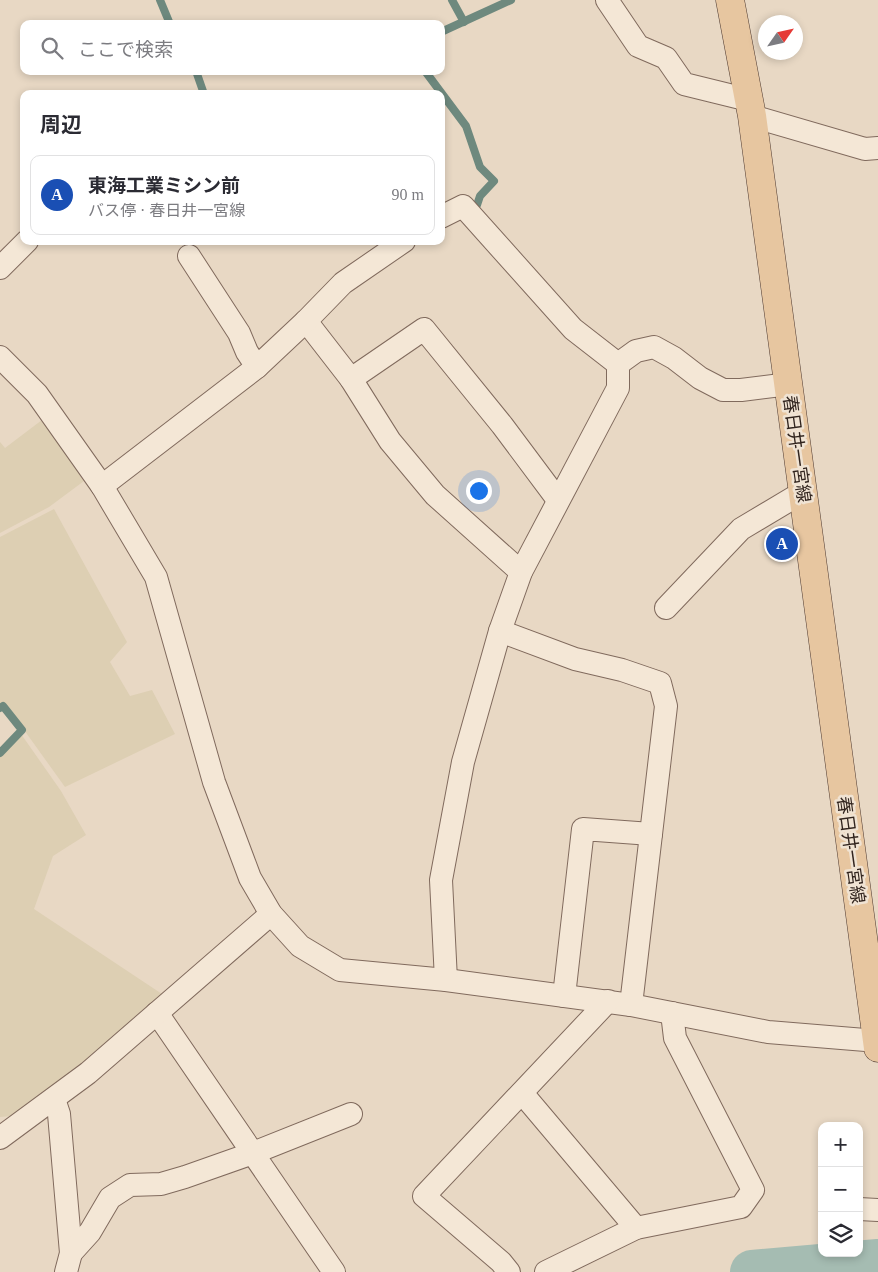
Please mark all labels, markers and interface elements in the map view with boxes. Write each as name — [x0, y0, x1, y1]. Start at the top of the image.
north arrow — [758, 15, 803, 60]
search box — [20, 20, 445, 75]
icon: search — [38, 34, 66, 62]
text: ここで検索 — [78, 39, 173, 60]
text: 周辺 — [40, 113, 82, 137]
text: 東海工業ミシン前 — [88, 175, 240, 196]
text: A — [51, 186, 63, 203]
text: 90 m — [392, 186, 424, 203]
text: バス停 · 春日井一宮線 — [88, 202, 245, 219]
street label: 春日井一宮線 — [780, 394, 814, 504]
your location — [466, 478, 492, 504]
pin: A — [766, 525, 798, 563]
street label: 春日井一宮線 — [834, 795, 868, 905]
map controls — [818, 1122, 863, 1257]
button: + — [818, 1122, 863, 1167]
button: − — [818, 1167, 863, 1212]
button: layers — [818, 1212, 863, 1257]

